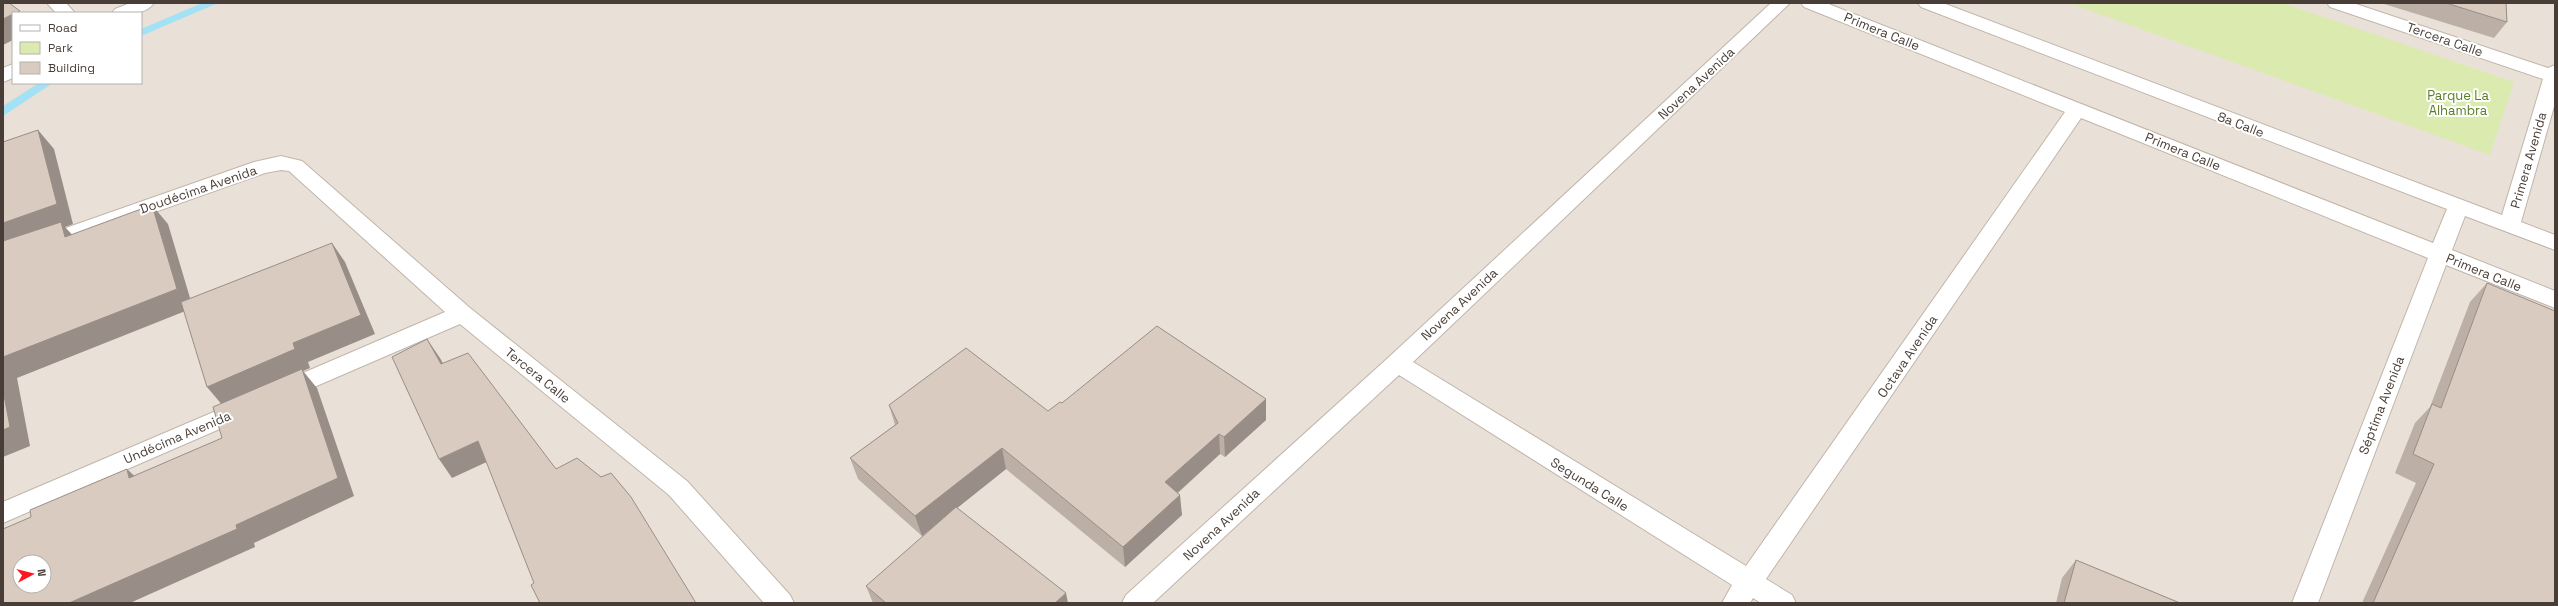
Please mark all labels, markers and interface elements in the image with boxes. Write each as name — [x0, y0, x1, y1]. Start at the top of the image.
street label: Primera Calle — [1841, 9, 1922, 54]
legend — [12, 12, 142, 84]
street label: Tercera Calle — [2404, 18, 2485, 60]
text: Road — [48, 20, 77, 36]
text: Park — [48, 40, 73, 56]
street label: Novena Avenida — [1654, 43, 1739, 123]
text: Building — [48, 60, 95, 76]
park label: Parque La Alhambra — [2427, 87, 2489, 119]
street label: 8a Calle — [2215, 108, 2267, 141]
street label: Primera Avenida — [2507, 109, 2551, 210]
street label: Primera Calle — [2142, 129, 2223, 174]
street label: Doudécima Avenida — [137, 161, 260, 218]
street label: Primera Calle — [2443, 250, 2524, 295]
street label: Novena Avenida — [1417, 264, 1502, 344]
street label: Octava Avenida — [1873, 311, 1942, 401]
street label: Tercera Calle — [501, 344, 574, 407]
street label: Séptima Avenida — [2355, 353, 2408, 457]
street label: Undécima Avenida — [121, 407, 234, 468]
street label: Segunda Calle — [1547, 454, 1632, 515]
street label: Novena Avenida — [1179, 484, 1264, 564]
north arrow — [12, 554, 52, 594]
text: N — [35, 568, 49, 577]

